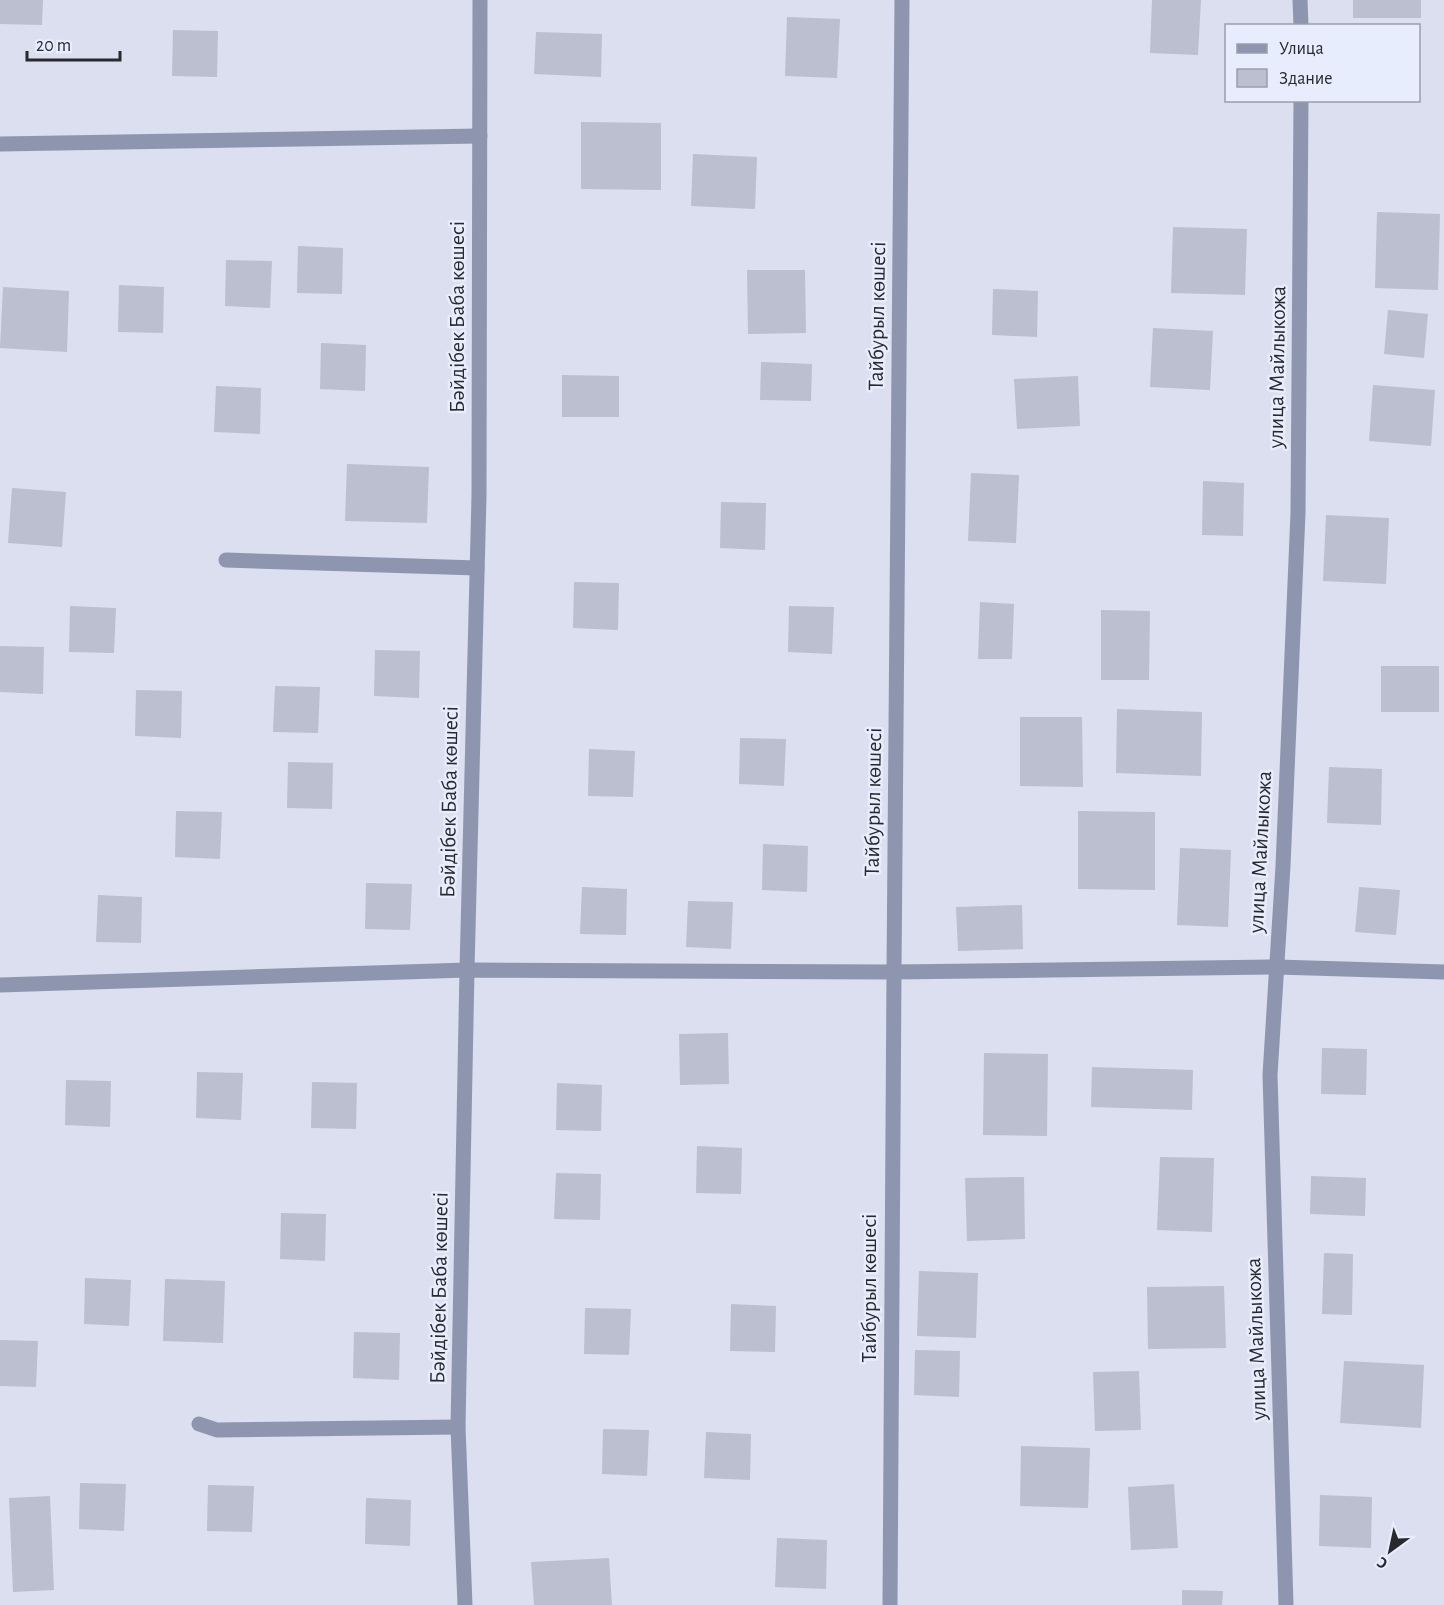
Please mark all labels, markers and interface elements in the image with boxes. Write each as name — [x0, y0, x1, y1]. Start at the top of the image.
scale bar — [27, 24, 120, 62]
legend — [1225, 24, 1420, 102]
text: 20 m — [36, 37, 71, 55]
text: Улица — [1279, 40, 1324, 58]
text: Здание — [1279, 70, 1333, 88]
street label: Бәйдібек Баба көшесі — [446, 221, 468, 413]
street label: Тайбурыл көшесі — [865, 241, 889, 391]
street label: улица Майлыкожа — [1265, 286, 1289, 449]
street label: Бәйдібек Баба көшесі — [436, 706, 462, 898]
street label: Тайбурыл көшесі — [861, 727, 885, 877]
street label: улица Майлыкожа — [1245, 770, 1275, 935]
street label: Бәйдібек Баба көшесі — [426, 1192, 452, 1384]
street label: Тайбурыл көшесі — [858, 1214, 880, 1362]
street label: улица Майлыкожа — [1242, 1257, 1270, 1422]
north arrow — [1360, 1521, 1420, 1581]
text: С — [1374, 1554, 1390, 1572]

